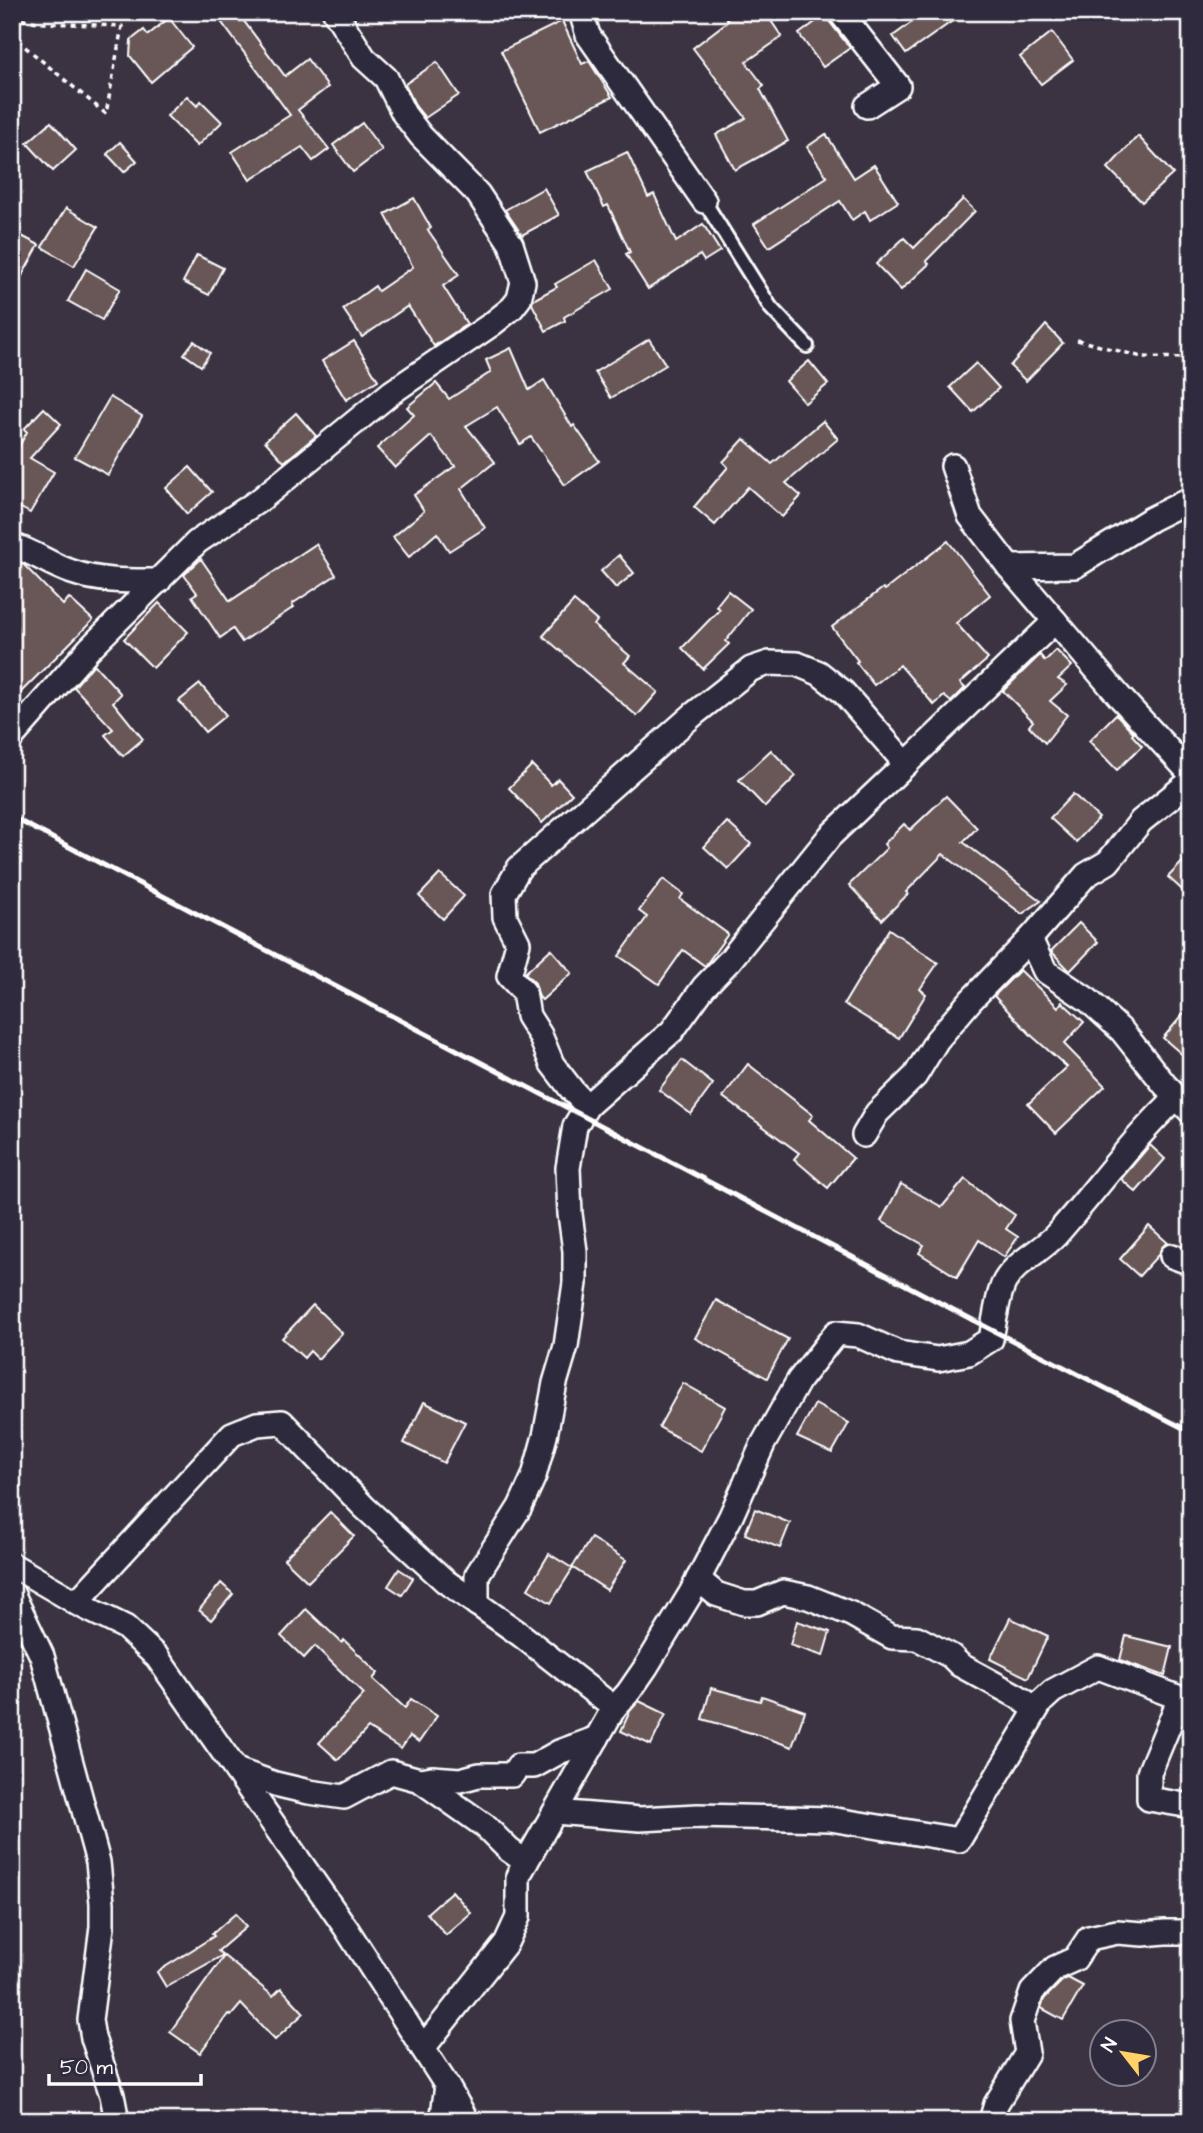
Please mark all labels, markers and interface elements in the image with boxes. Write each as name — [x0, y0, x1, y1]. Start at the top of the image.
north arrow — [1088, 2018, 1158, 2088]
text: N — [1095, 2033, 1124, 2057]
scale bar — [49, 2042, 201, 2086]
text: 50 m — [60, 2053, 114, 2082]

